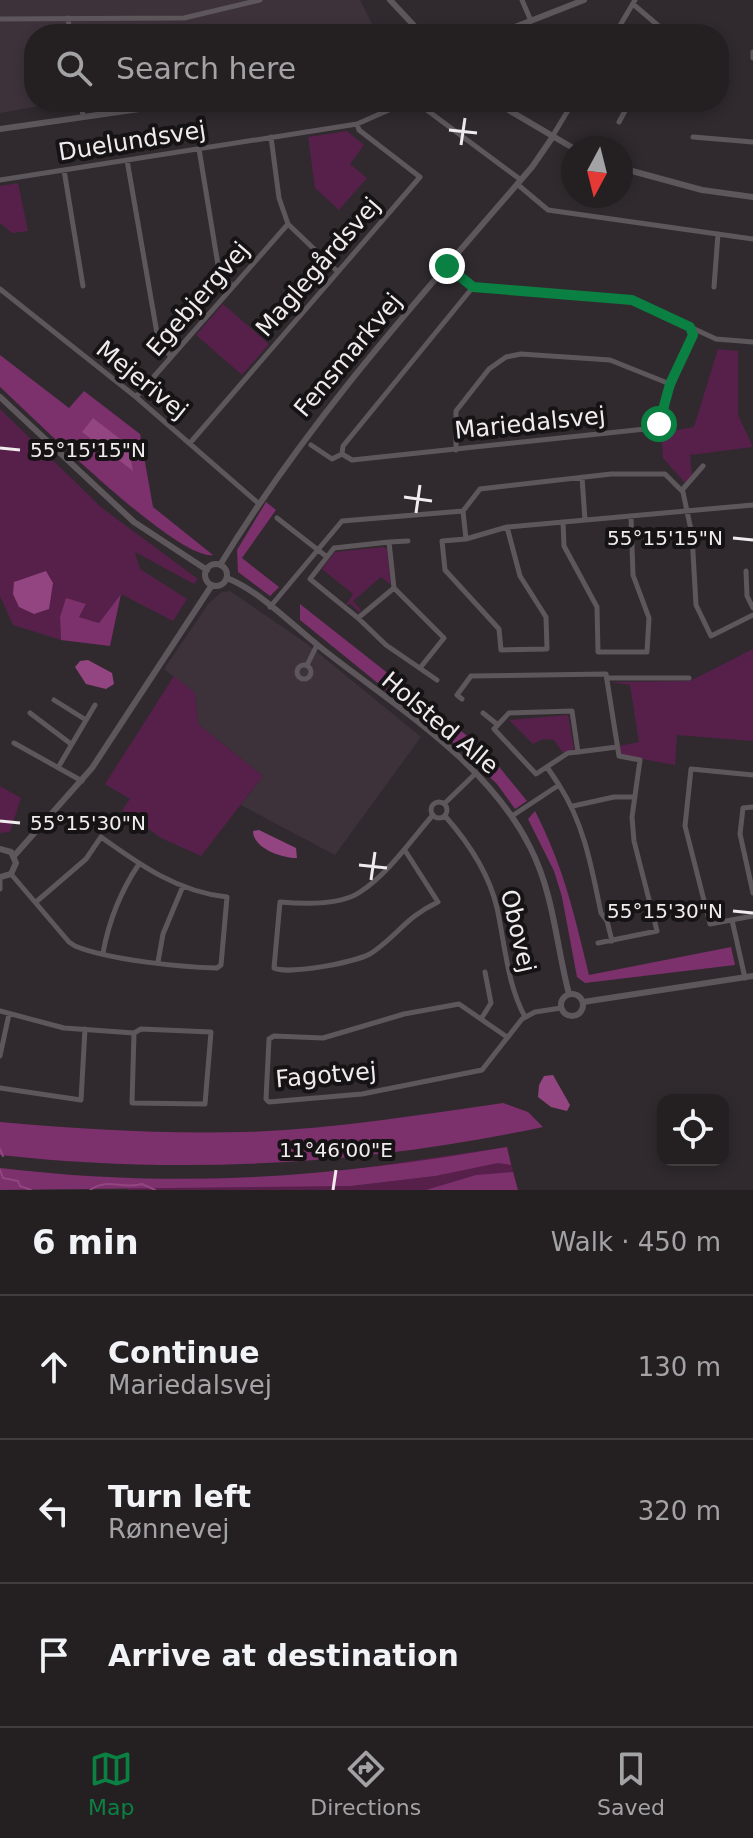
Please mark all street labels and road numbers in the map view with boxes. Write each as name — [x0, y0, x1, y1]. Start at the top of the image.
street label: Duelundsvej — [56, 116, 208, 166]
street label: Maglegårdsvej — [249, 191, 386, 342]
street label: Egebjergvej — [141, 236, 255, 362]
street label: Fensmarkvej — [288, 288, 408, 422]
street label: Mejerivej — [91, 335, 193, 425]
street label: Mariedalsvej — [453, 401, 607, 445]
street label: Holsted Alle — [376, 666, 504, 780]
street label: Obovej — [495, 887, 541, 975]
street label: Fagotvej — [274, 1057, 378, 1093]

